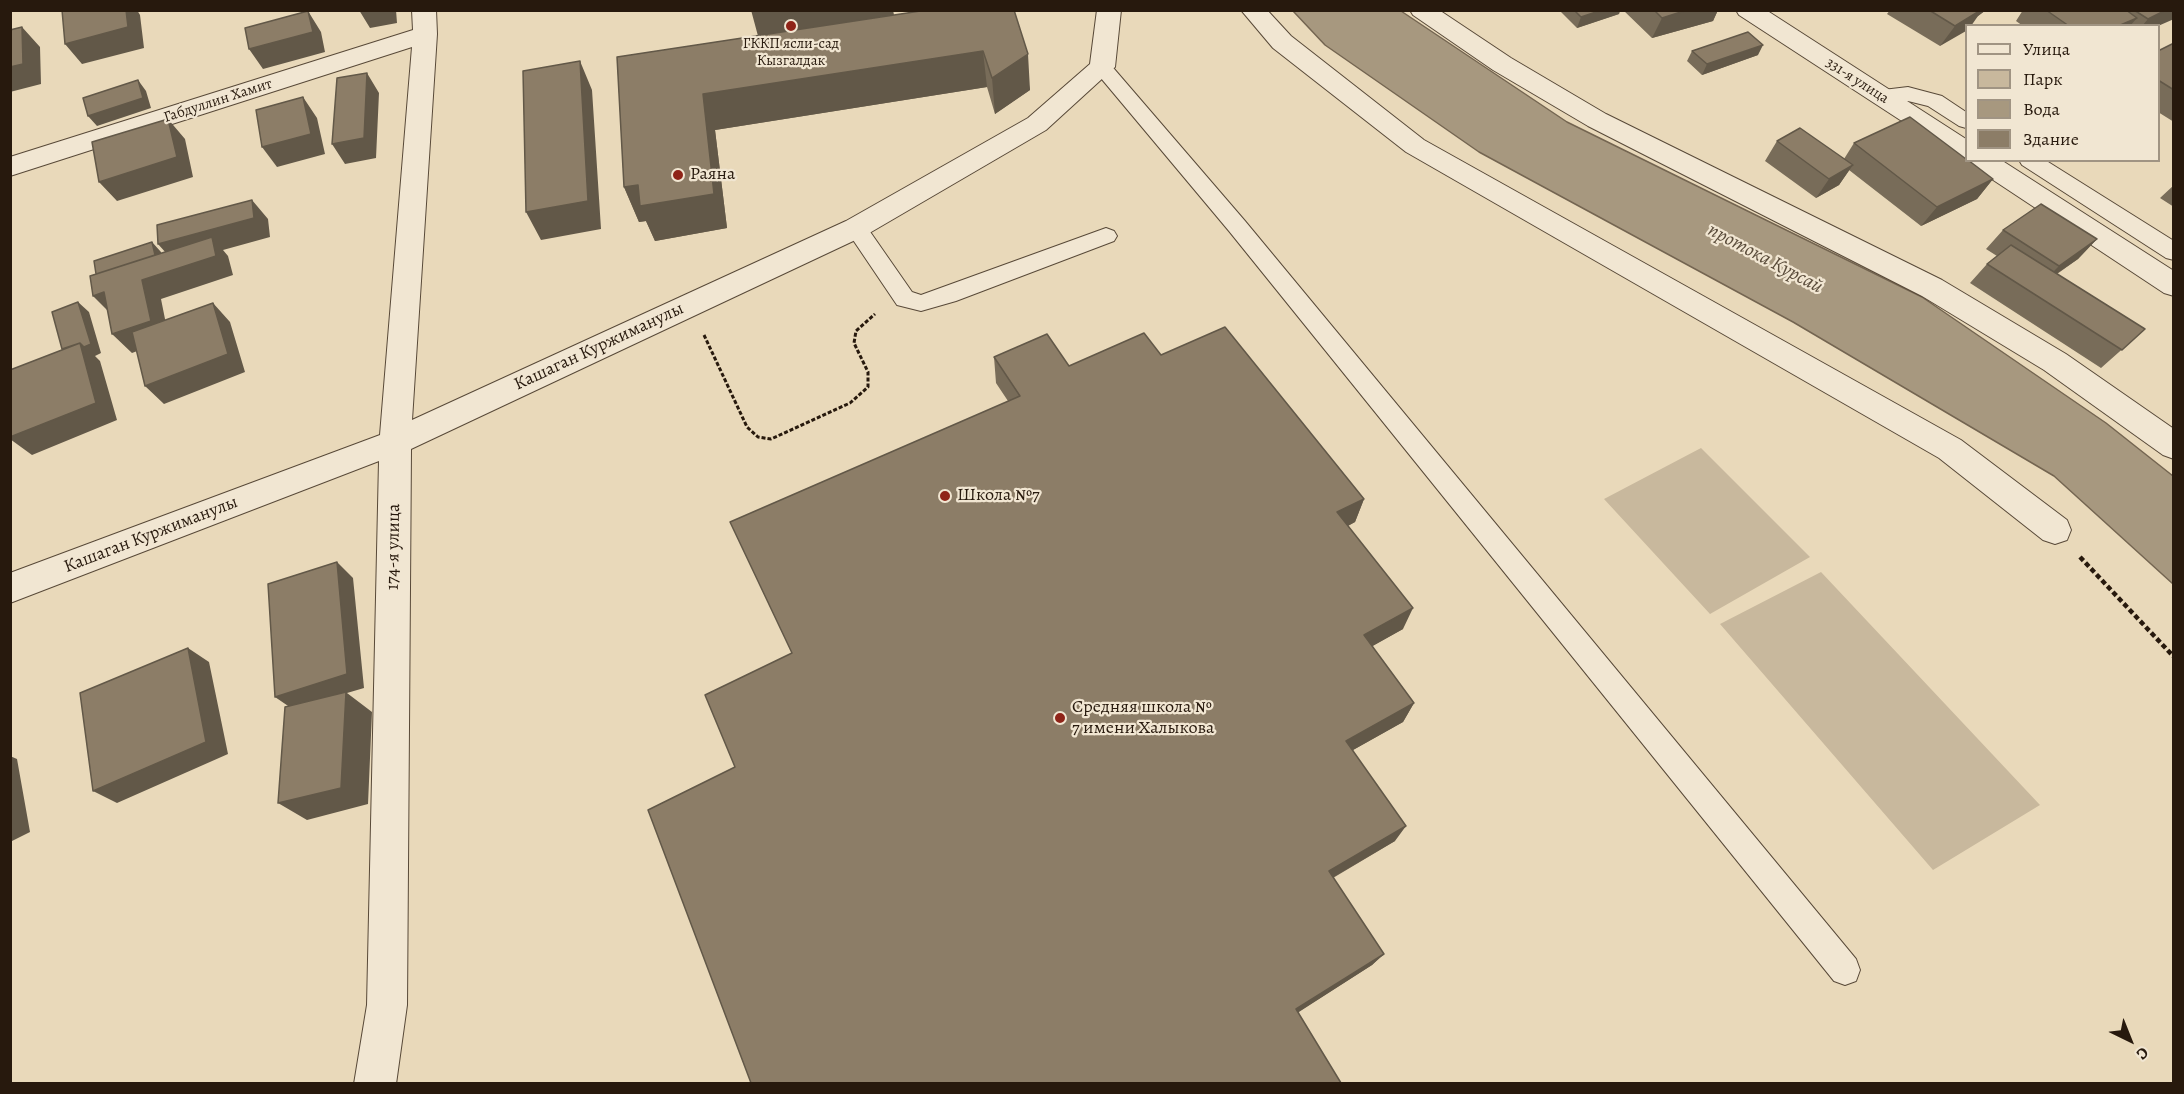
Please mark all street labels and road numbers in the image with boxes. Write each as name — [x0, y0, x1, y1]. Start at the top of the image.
street label: 331-я улица — [1822, 54, 1892, 108]
street label: Габдуллин Хамит — [162, 75, 274, 127]
street label: Кашаган Куржиманулы — [511, 298, 687, 396]
street label: Кашаган Куржиманулы — [61, 492, 241, 578]
street label: 174-я улица — [382, 504, 406, 590]

